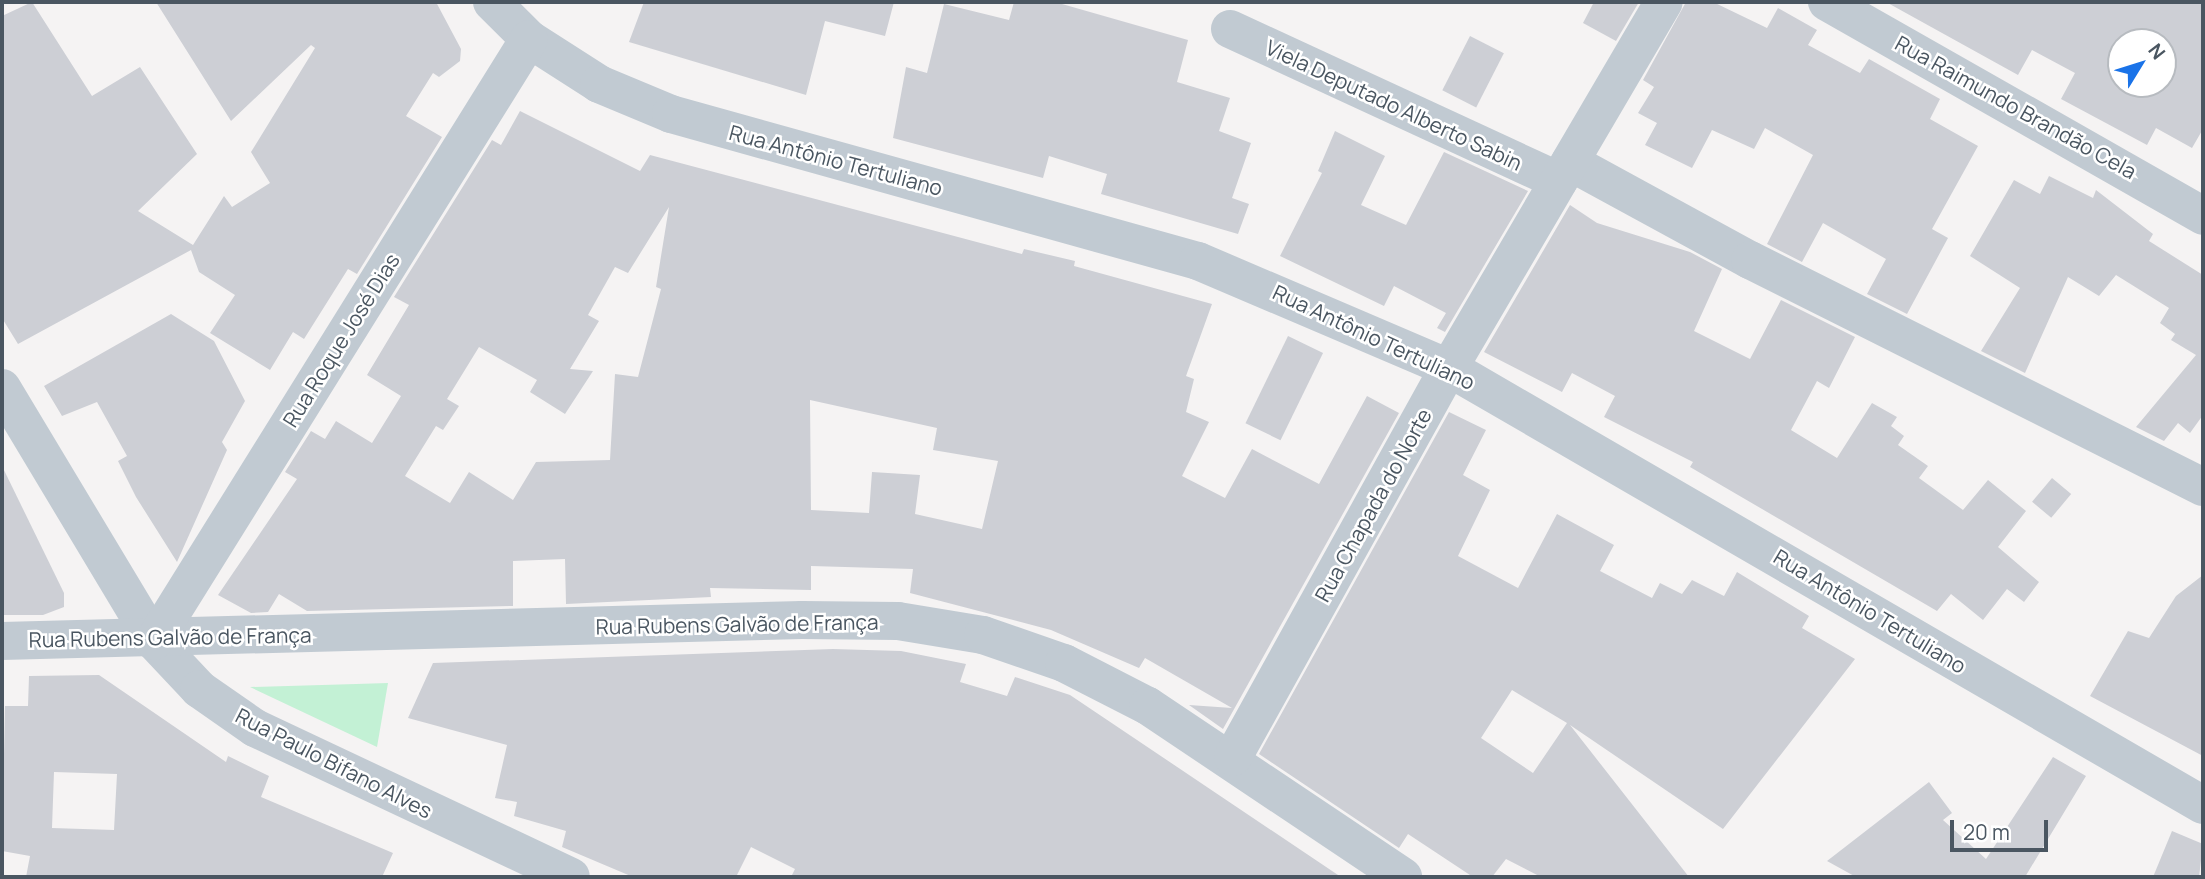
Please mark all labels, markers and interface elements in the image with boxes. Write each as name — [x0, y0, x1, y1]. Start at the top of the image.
north arrow — [2107, 28, 2177, 98]
street label: Rua Raimundo Brandão Cela — [1891, 30, 2141, 184]
street label: Viela Deputado Alberto Sabin — [1262, 34, 1526, 176]
text: N — [2143, 38, 2171, 65]
street label: Rua Antônio Tertuliano — [727, 119, 945, 201]
street label: Rua Roque José Dias — [277, 249, 405, 431]
street label: Rua Antônio Tertuliano — [1269, 279, 1479, 395]
street label: Rua Chapada do Norte — [1309, 404, 1437, 606]
street label: Rua Antônio Tertuliano — [1769, 544, 1971, 678]
street label: Rua Rubens Galvão de França — [595, 609, 879, 639]
street label: Rua Rubens Galvão de França — [28, 622, 312, 652]
street label: Rua Paulo Bifano Alves — [232, 703, 436, 823]
scale bar — [1953, 806, 2051, 850]
text: 20 m — [1963, 818, 2010, 846]

